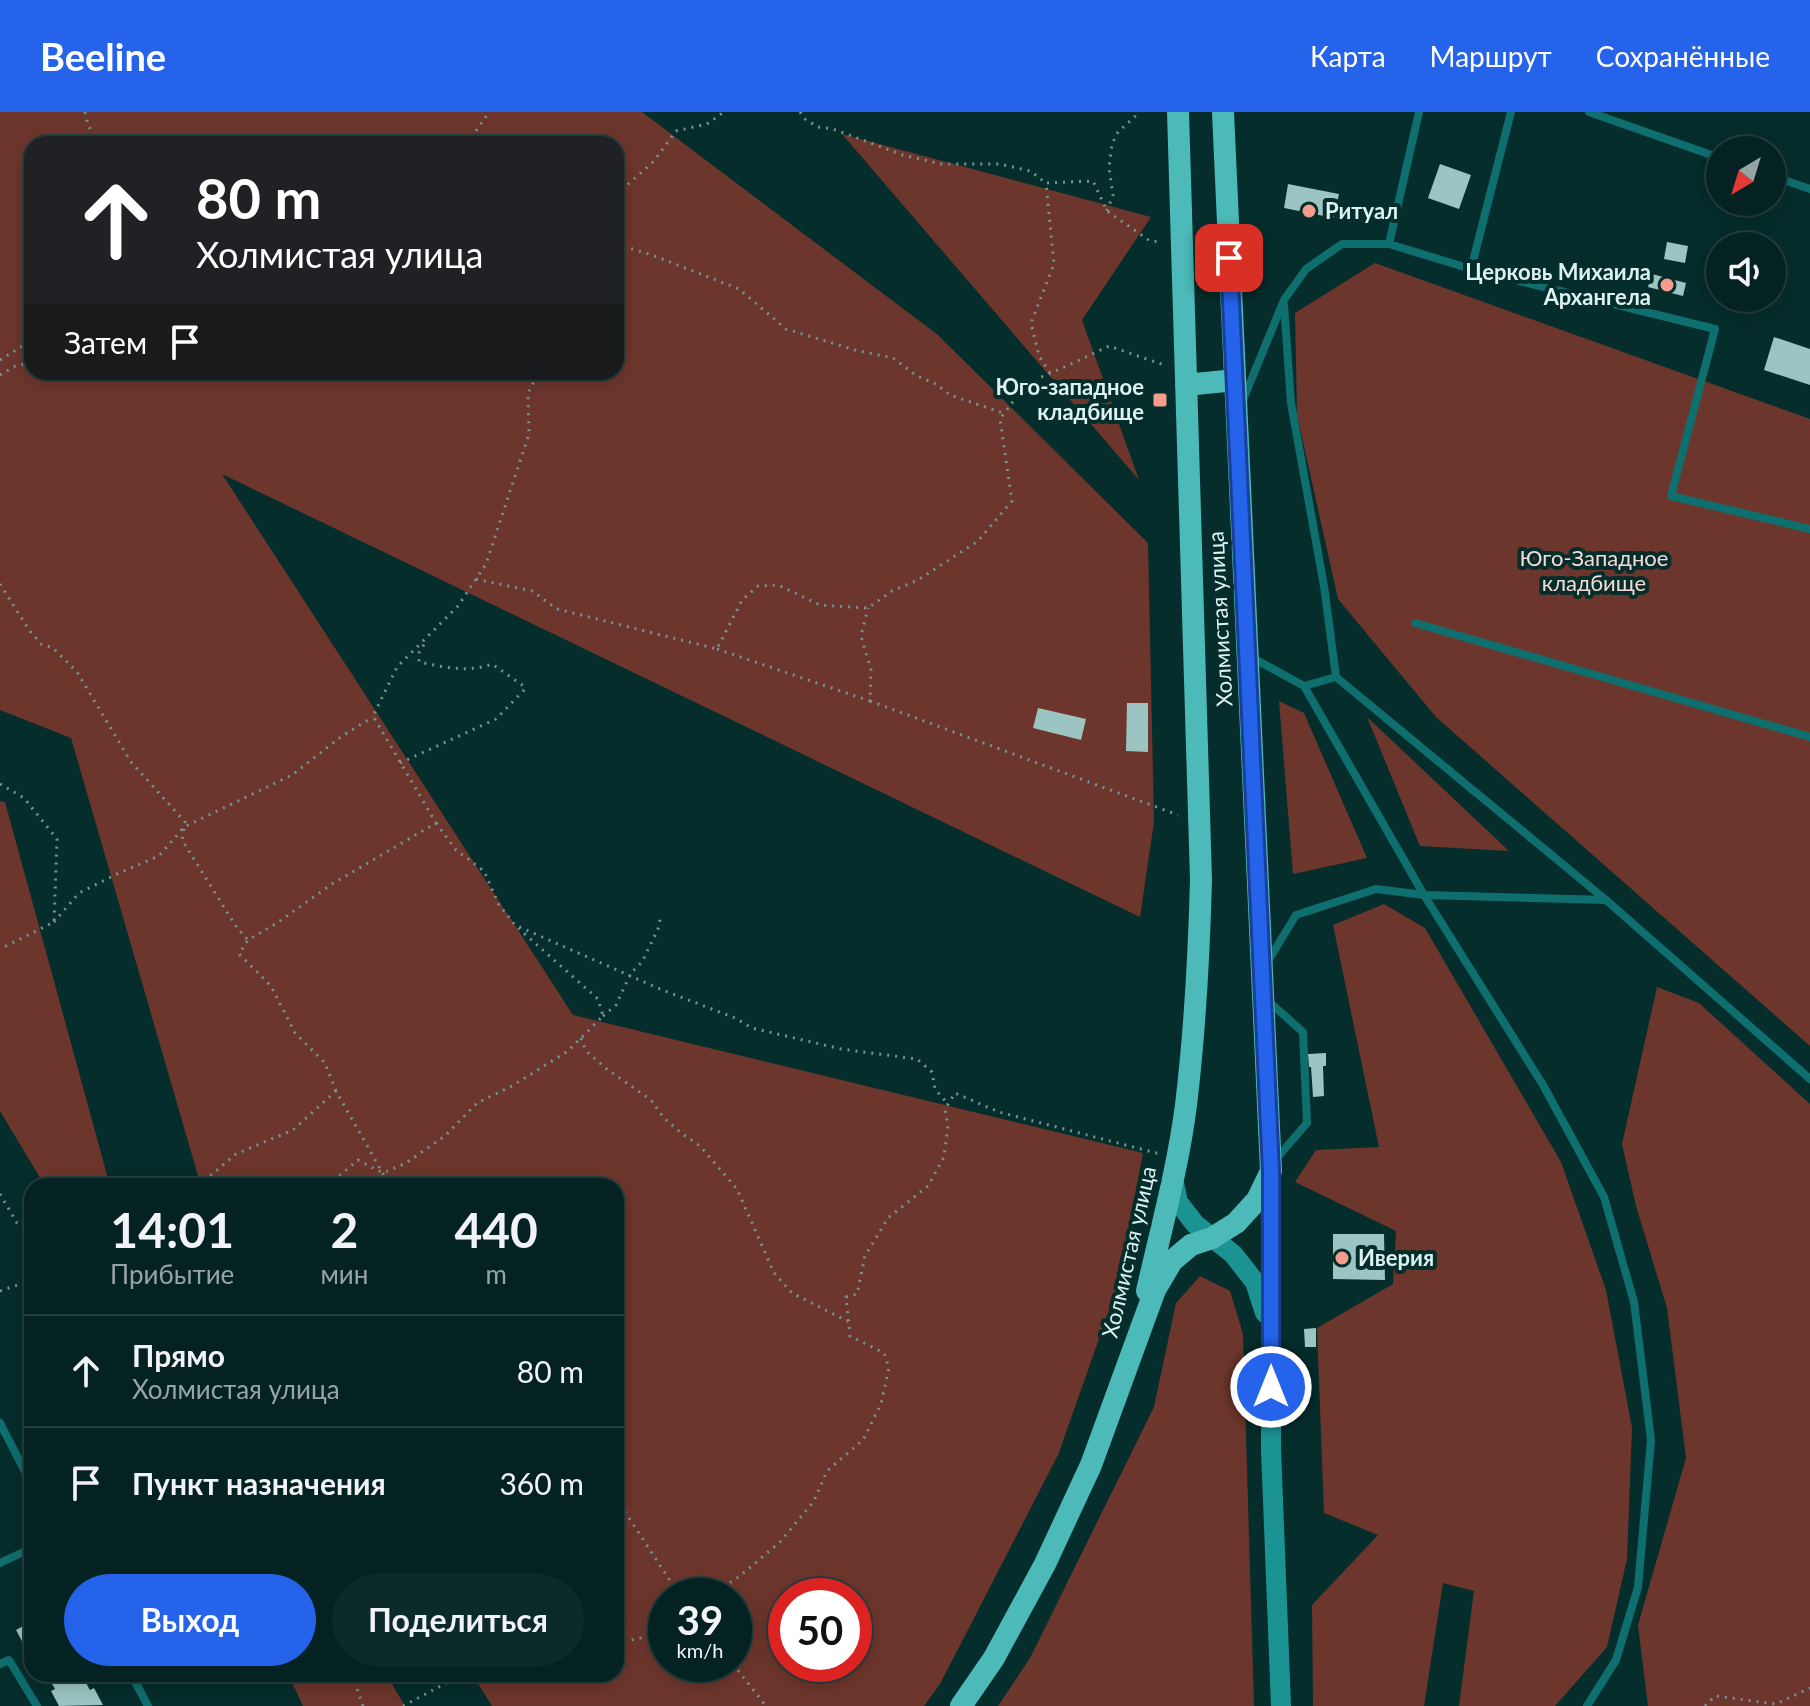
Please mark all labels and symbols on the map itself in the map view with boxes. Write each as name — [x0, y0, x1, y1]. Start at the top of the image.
north arrow — [1706, 136, 1786, 216]
place label: Ритуал — [1325, 197, 1398, 224]
marker: Ритуал — [1300, 202, 1318, 220]
pin — [1195, 224, 1263, 292]
place label: Церковь Михаила Архангела — [1465, 258, 1651, 310]
marker: Церковь Михаила Архангела — [1658, 276, 1676, 294]
place label: Юго-западное кладбище — [995, 373, 1144, 425]
marker: Юго-западное кладбище — [1151, 391, 1169, 409]
street label: Холмистая улица — [1201, 531, 1238, 707]
park label: Юго-Западное кладбище — [1520, 544, 1668, 596]
street label: Холмистая улица — [1096, 1163, 1161, 1340]
place label: Иверия — [1358, 1244, 1434, 1271]
marker: Иверия — [1333, 1249, 1351, 1267]
position arrow — [1229, 1345, 1313, 1429]
speed limit sign: 50 — [768, 1578, 872, 1682]

